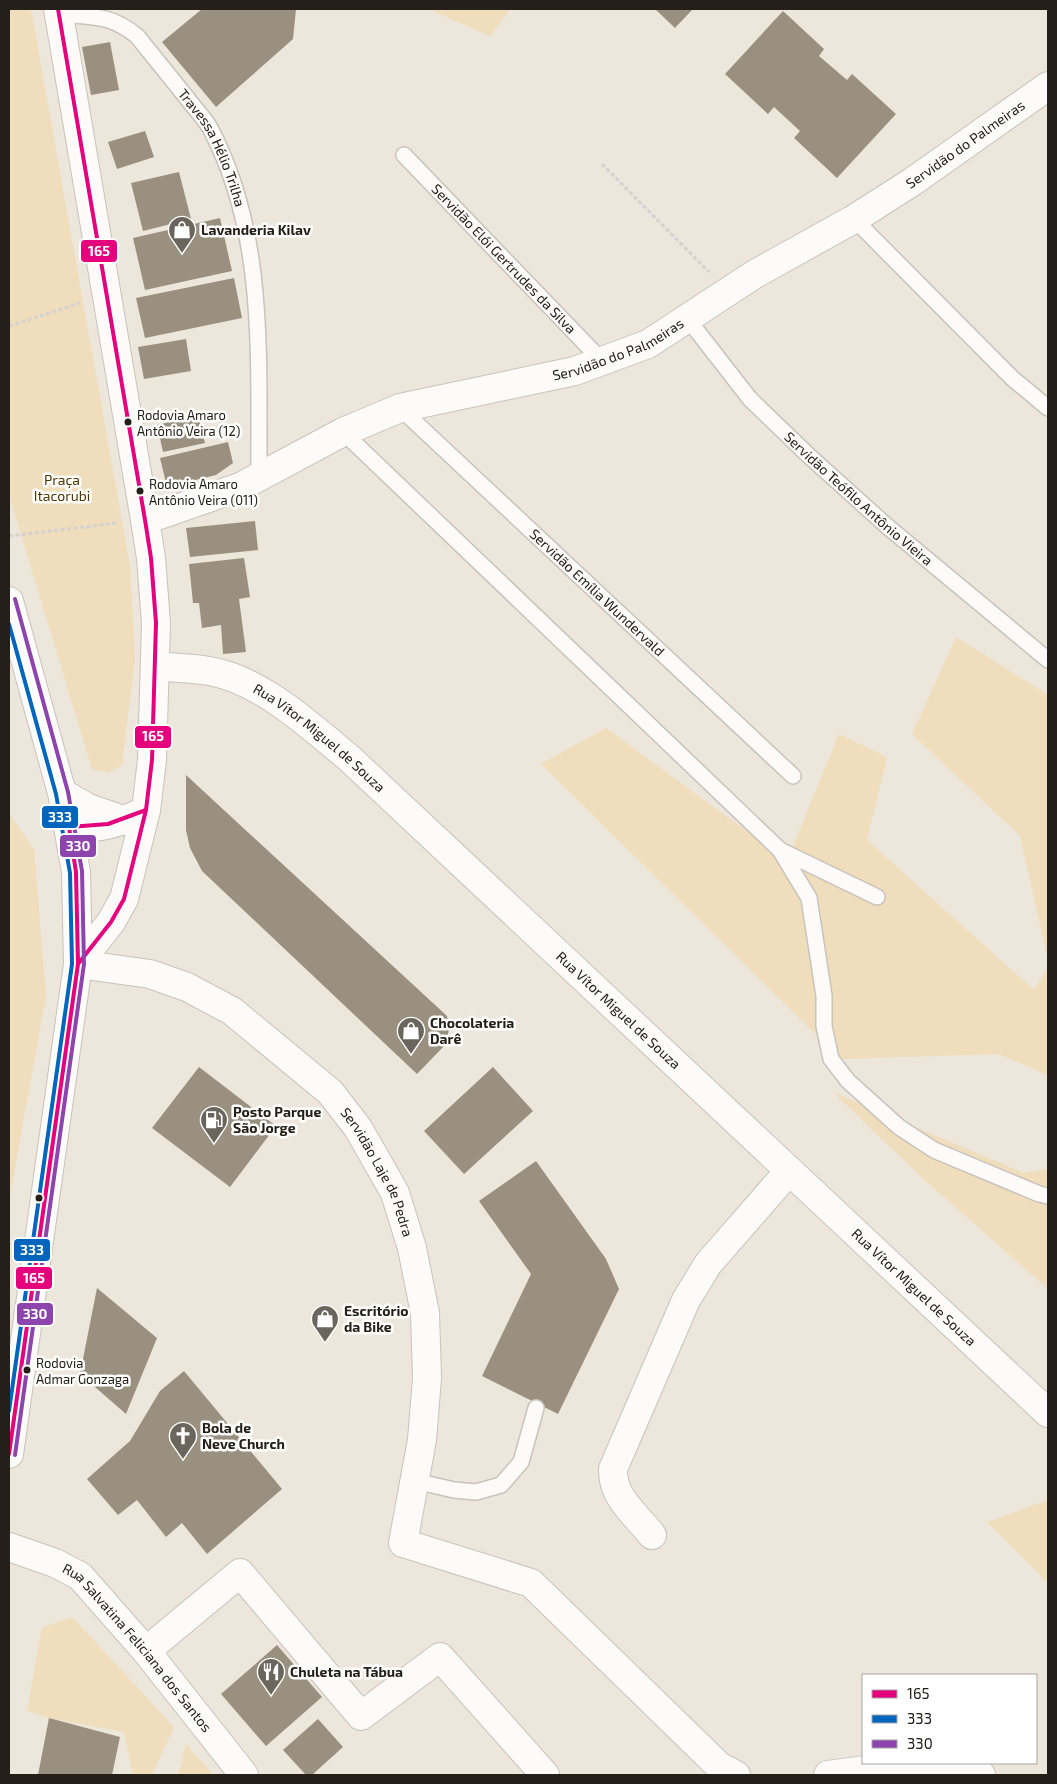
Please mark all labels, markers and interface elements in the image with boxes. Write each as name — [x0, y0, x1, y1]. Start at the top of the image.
street label: Travessa Hélio Trilha — [175, 85, 249, 209]
street label: Servidão do Palmeiras — [902, 96, 1028, 192]
street label: Servidão Elói Gertrudes da Silva — [428, 180, 580, 337]
shop icon: Lavanderia Kilav — [167, 215, 197, 254]
place label: Lavanderia Kilav — [201, 221, 311, 238]
line badge: 165 — [80, 239, 118, 263]
text: 165 — [88, 242, 110, 259]
street label: Servidão do Palmeiras — [551, 314, 687, 384]
place label: Rodovia Amaro Antônio Veira (12) — [137, 407, 240, 439]
marker: Rodovia Amaro Antônio Veira (12) — [123, 417, 133, 427]
street label: Servidão Teófilo Antônio Vieira — [781, 428, 936, 569]
park label: Praça Itacorubi — [34, 471, 90, 504]
place label: Rodovia Amaro Antônio Veira (011) — [149, 476, 258, 508]
marker: Rodovia Amaro Antônio Veira (011) — [135, 486, 145, 496]
street label: Servidão Emília Wundervald — [527, 525, 668, 659]
street label: Rua Vítor Miguel de Souza — [251, 679, 389, 795]
line badge: 165 — [134, 725, 172, 749]
text: 165 — [142, 727, 164, 744]
line badge: 333 — [41, 805, 79, 829]
text: 333 — [48, 808, 72, 825]
line badge: 330 — [59, 834, 97, 858]
text: 330 — [66, 837, 91, 854]
street label: Rua Vítor Miguel de Souza — [553, 948, 684, 1072]
place label: Chocolateria Darê — [430, 1014, 514, 1047]
shop icon: Chocolateria Darê — [396, 1016, 426, 1055]
place label: Posto Parque São Jorge — [233, 1103, 321, 1136]
street label: Servidão Laje de Pedra — [337, 1104, 417, 1239]
fuel station icon: Posto Parque São Jorge — [199, 1105, 229, 1144]
unlabelled marker — [34, 1193, 44, 1203]
street label: Rua Vítor Miguel de Souza — [848, 1225, 980, 1349]
line badge: 333 — [13, 1238, 51, 1262]
text: 333 — [20, 1241, 44, 1258]
line badge: 165 — [15, 1266, 53, 1290]
text: 165 — [23, 1269, 45, 1286]
line badge: 330 — [16, 1302, 54, 1326]
place label: Escritório da Bike — [344, 1302, 409, 1335]
shop icon: Escritório da Bike — [310, 1304, 340, 1343]
text: 330 — [23, 1305, 48, 1322]
place label: Rodovia Admar Gonzaga — [36, 1355, 129, 1387]
marker: Rodovia Admar Gonzaga — [22, 1365, 32, 1375]
place label: Bola de Neve Church — [202, 1419, 285, 1452]
church icon: Bola de Neve Church — [168, 1421, 198, 1460]
street label: Rua Salvatina Feliciana dos Santos — [60, 1559, 216, 1735]
restaurant icon: Chuleta na Tábua — [256, 1657, 286, 1696]
place label: Chuleta na Tábua — [290, 1663, 403, 1680]
legend — [862, 1674, 1037, 1764]
text: 165 — [907, 1684, 930, 1702]
text: 333 — [907, 1709, 932, 1727]
text: 330 — [907, 1734, 933, 1752]

